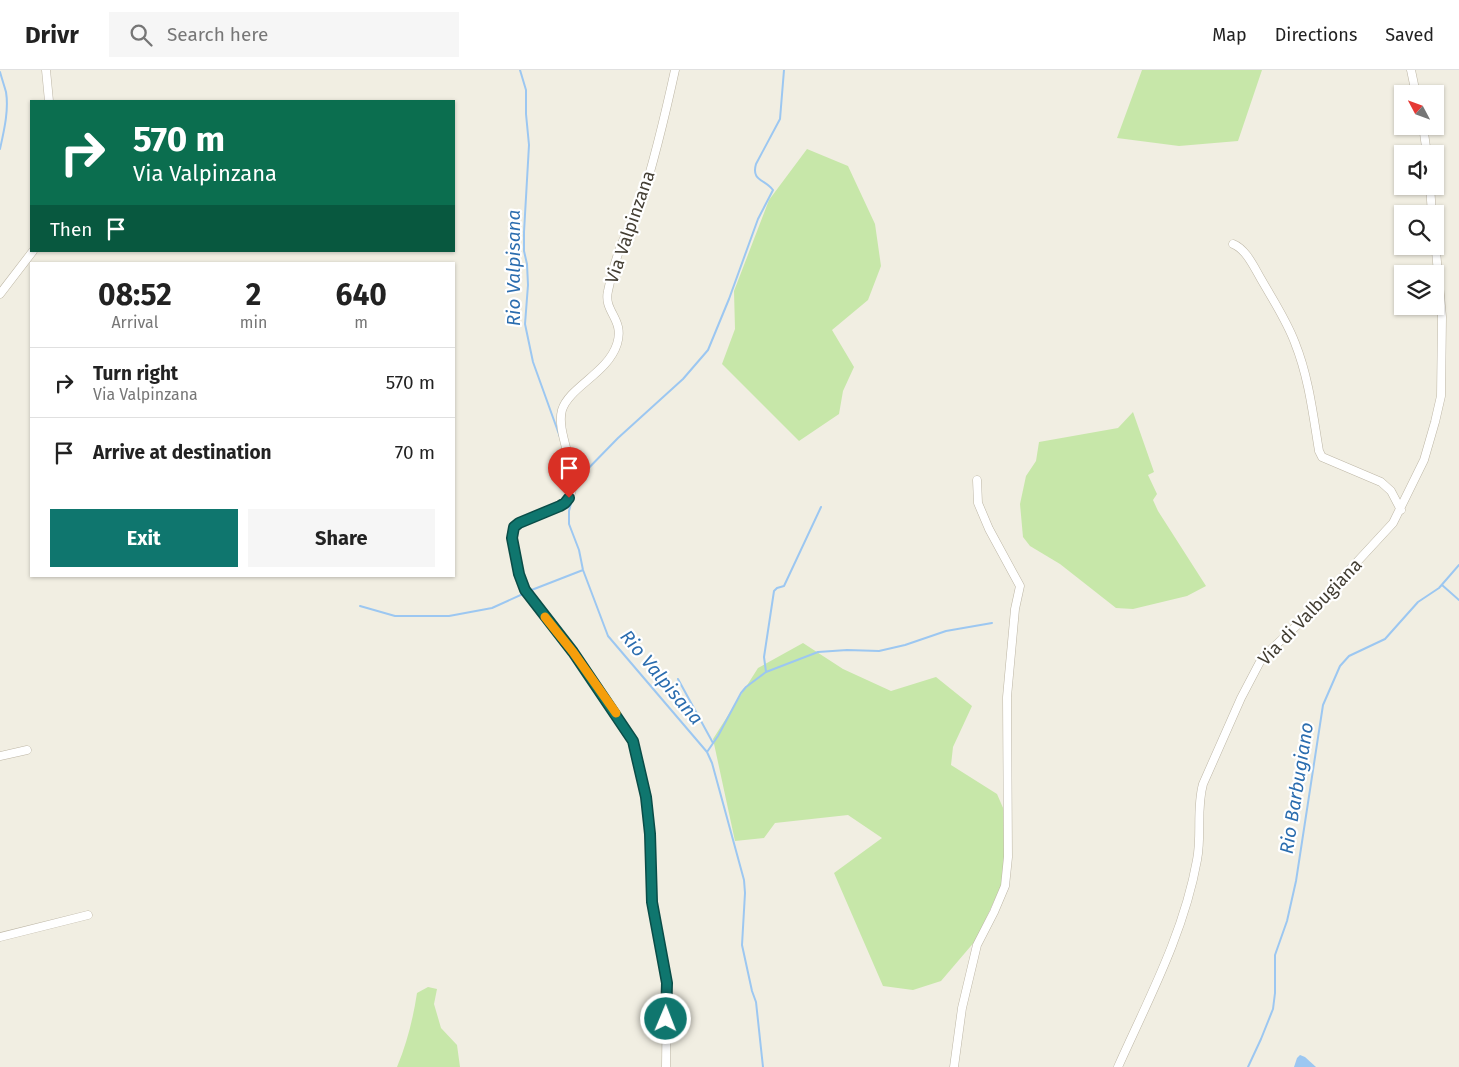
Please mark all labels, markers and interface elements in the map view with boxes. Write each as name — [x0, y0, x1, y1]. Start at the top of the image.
search box — [109, 12, 459, 57]
text: Drivr — [25, 21, 79, 49]
icon: search — [127, 21, 155, 49]
text: Search here — [167, 23, 268, 46]
text: Map — [1212, 24, 1247, 46]
text: Directions — [1275, 24, 1357, 46]
text: Saved — [1385, 24, 1434, 46]
north arrow — [1394, 85, 1444, 135]
map controls — [1394, 85, 1444, 315]
text: 570 m — [133, 118, 225, 160]
icon: right — [50, 120, 115, 185]
button: sound — [1394, 145, 1444, 195]
text: Via Valpinzana — [133, 160, 277, 187]
street label: Via Valpinzana — [600, 168, 660, 286]
button: search — [1394, 205, 1444, 255]
water label: Rio Valpisana — [502, 210, 525, 326]
icon: arrive — [102, 215, 130, 243]
text: Then — [50, 218, 92, 241]
button: layers — [1394, 265, 1444, 315]
text: 08:52 — [98, 277, 172, 313]
text: 2 — [246, 277, 261, 313]
text: 640 — [335, 277, 387, 313]
text: Arrival — [111, 313, 158, 332]
text: min — [240, 313, 267, 332]
text: m — [354, 313, 368, 332]
text: Turn right — [93, 362, 178, 385]
icon: right — [50, 369, 78, 397]
text: 570 m — [386, 371, 435, 394]
text: Via Valpinzana — [93, 385, 198, 404]
icon: arrive — [50, 439, 78, 467]
text: Arrive at destination — [93, 441, 272, 464]
text: 70 m — [395, 441, 435, 464]
pin — [548, 447, 590, 498]
icon: arrive — [555, 454, 583, 482]
button: Exit — [50, 509, 238, 567]
button: Share — [248, 509, 435, 567]
street label: Via di Valbugiana — [1253, 554, 1367, 670]
water label: Rio Valpisana — [615, 625, 708, 729]
water label: Rio Barbugiano — [1275, 721, 1318, 856]
position arrow — [639, 992, 691, 1044]

